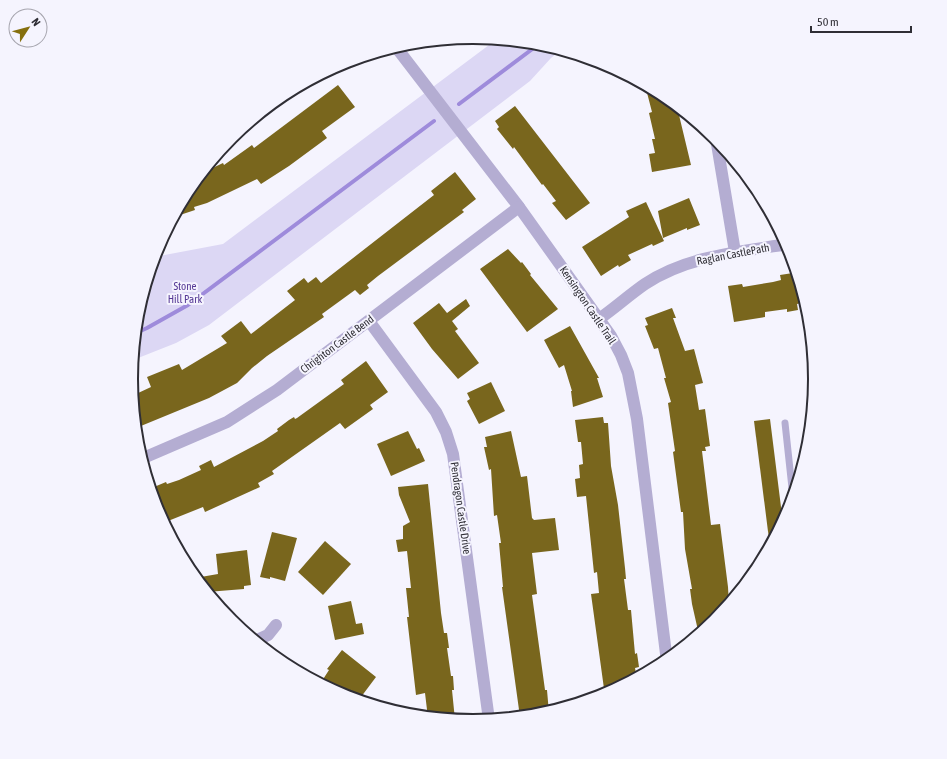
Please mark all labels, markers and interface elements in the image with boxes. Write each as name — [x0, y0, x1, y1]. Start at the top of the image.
north arrow — [8, 8, 48, 48]
scale bar — [811, 8, 911, 34]
text: 50 m — [817, 15, 839, 29]
text: N — [29, 16, 43, 28]
street label: Raglan CastlePath — [696, 241, 770, 267]
street label: Kensington Castle Trail — [558, 264, 619, 346]
park label: Stone Hill Park — [168, 280, 202, 305]
street label: Chrighton Castle Bend — [298, 313, 376, 375]
street label: Pendragon Castle Drive — [449, 461, 473, 555]

